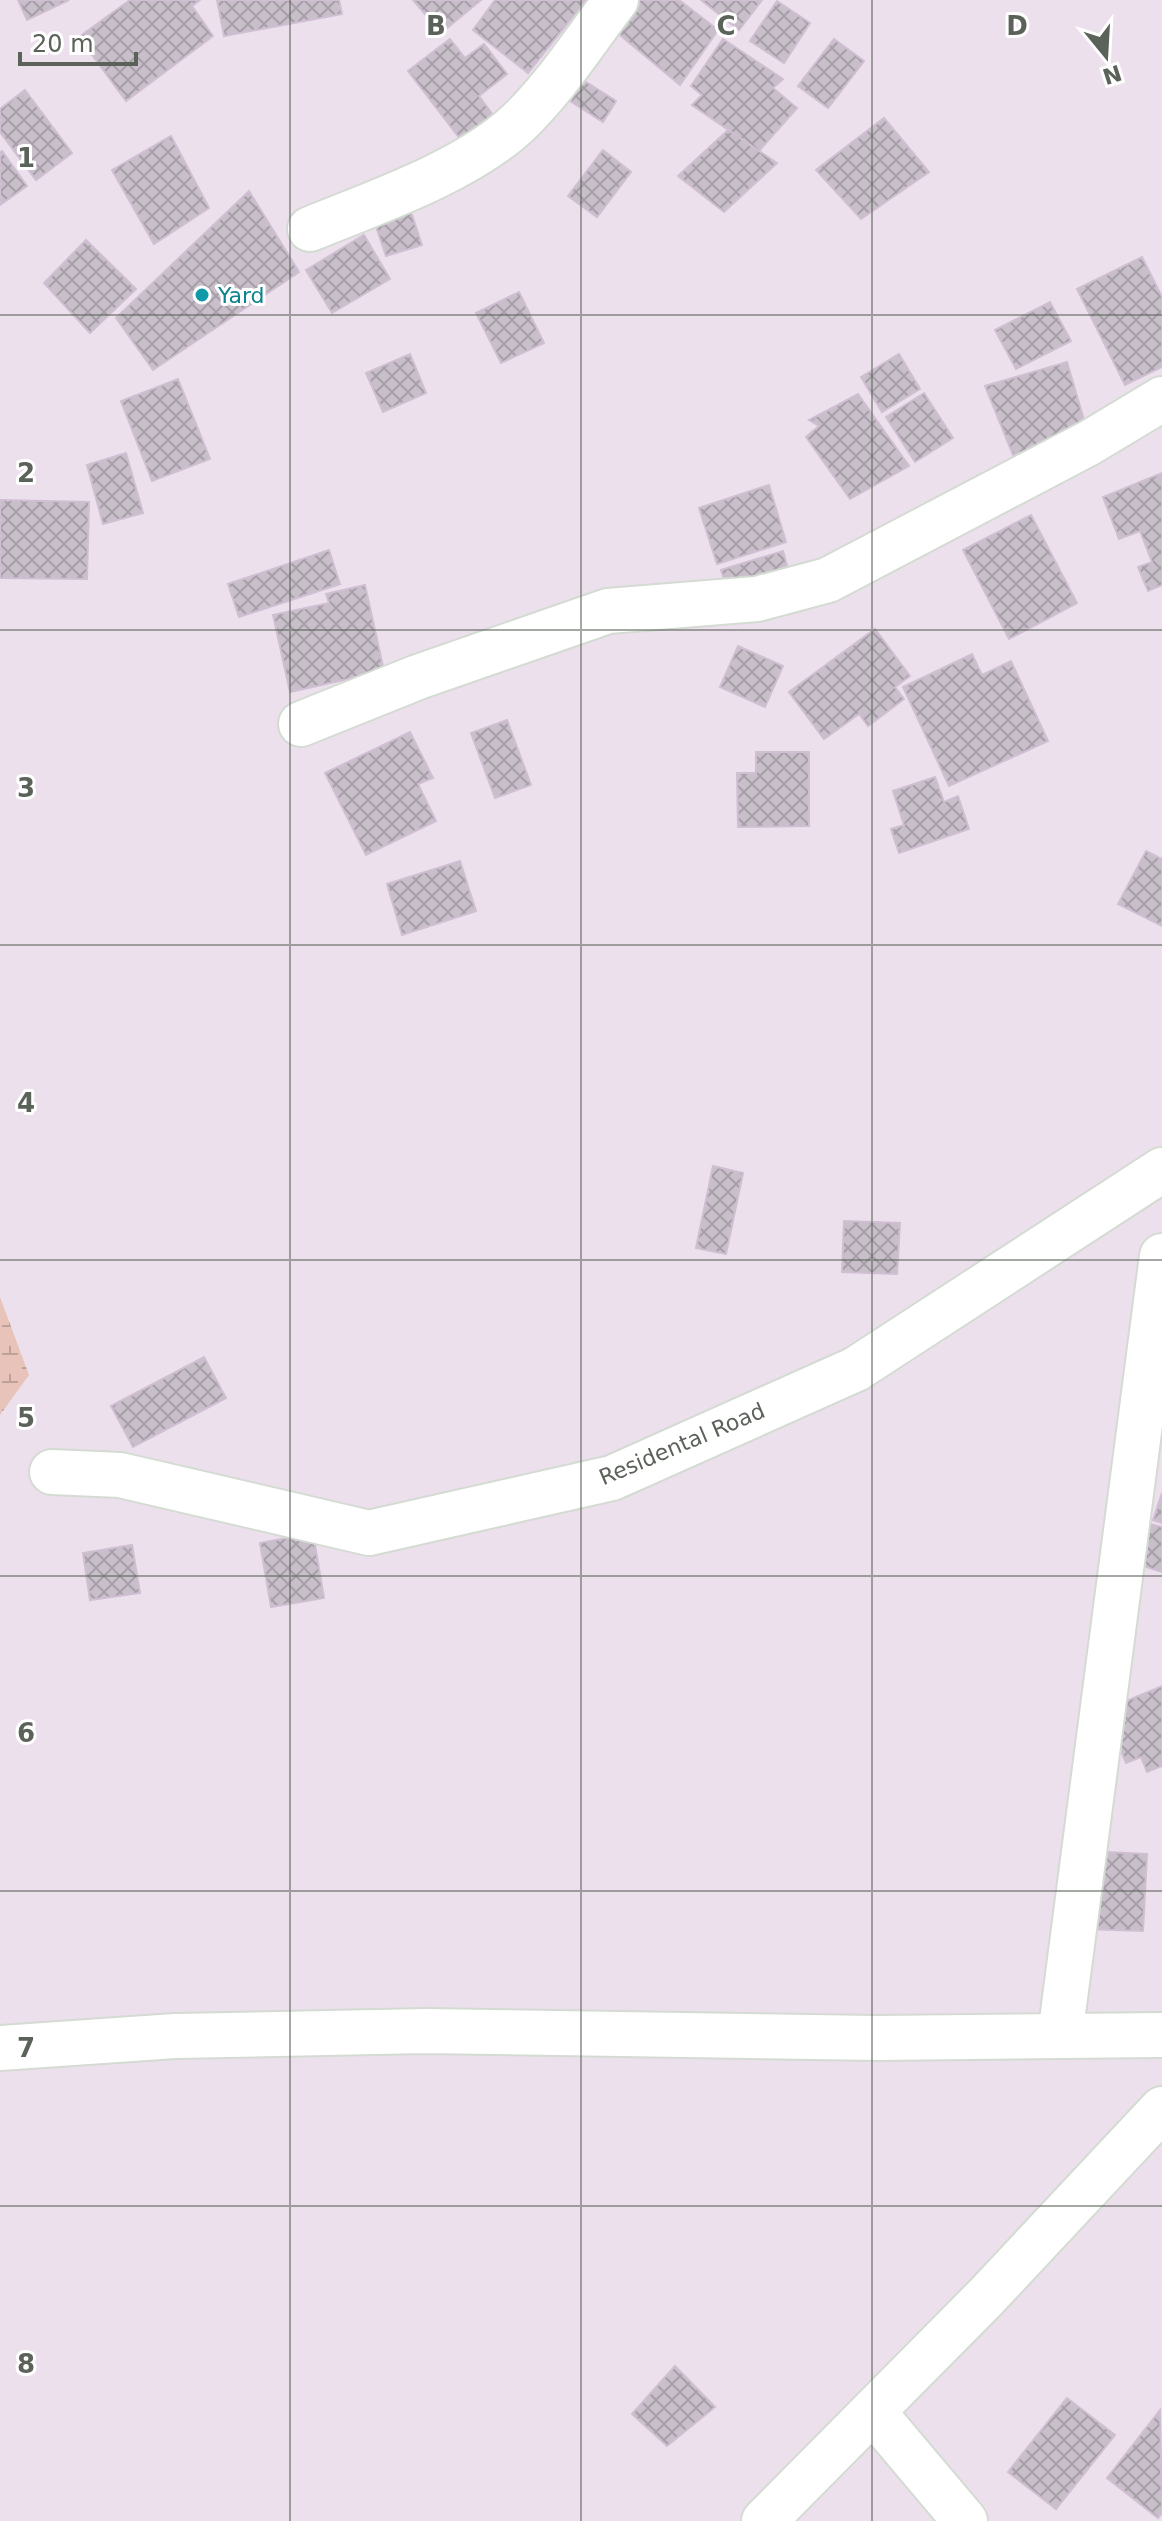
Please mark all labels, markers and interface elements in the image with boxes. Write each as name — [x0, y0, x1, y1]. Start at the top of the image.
text: B — [426, 11, 446, 41]
text: C — [716, 11, 736, 41]
text: D — [1006, 11, 1028, 41]
scale bar — [20, 16, 136, 66]
north arrow — [1066, 16, 1146, 96]
text: 20 m — [32, 30, 94, 58]
text: N — [1099, 60, 1125, 89]
text: 1 — [17, 143, 35, 173]
place label: Yard — [217, 283, 265, 308]
marker: Yard — [193, 286, 211, 304]
text: 2 — [17, 458, 35, 488]
text: 3 — [17, 773, 35, 803]
text: 4 — [17, 1088, 35, 1118]
street label: Residental Road — [596, 1398, 768, 1490]
text: 5 — [17, 1403, 35, 1433]
text: 6 — [17, 1718, 35, 1748]
text: 7 — [17, 2033, 35, 2063]
text: 8 — [17, 2349, 35, 2379]

